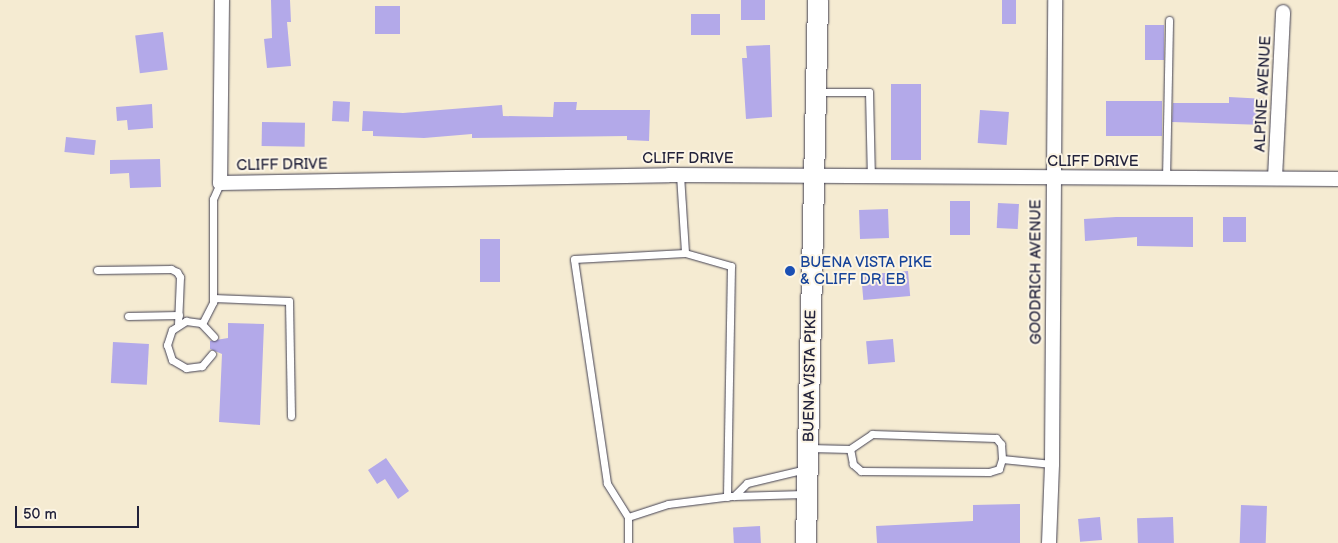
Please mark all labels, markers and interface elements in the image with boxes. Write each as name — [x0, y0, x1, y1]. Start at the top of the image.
street label: ALPINE AVENUE — [1251, 35, 1275, 153]
street label: CLIFF DRIVE — [642, 150, 734, 168]
street label: CLIFF DRIVE — [1047, 153, 1139, 171]
street label: CLIFF DRIVE — [236, 155, 328, 175]
street label: GOODRICH AVENUE — [1027, 199, 1045, 345]
place label: BUENA VISTA PIKE & CLIFF DR EB — [800, 253, 933, 288]
marker: BUENA VISTA PIKE & CLIFF DR EB — [784, 265, 796, 277]
street label: BUENA VISTA PIKE — [800, 310, 820, 442]
scale bar — [18, 496, 141, 528]
text: 50 m — [23, 505, 57, 524]

